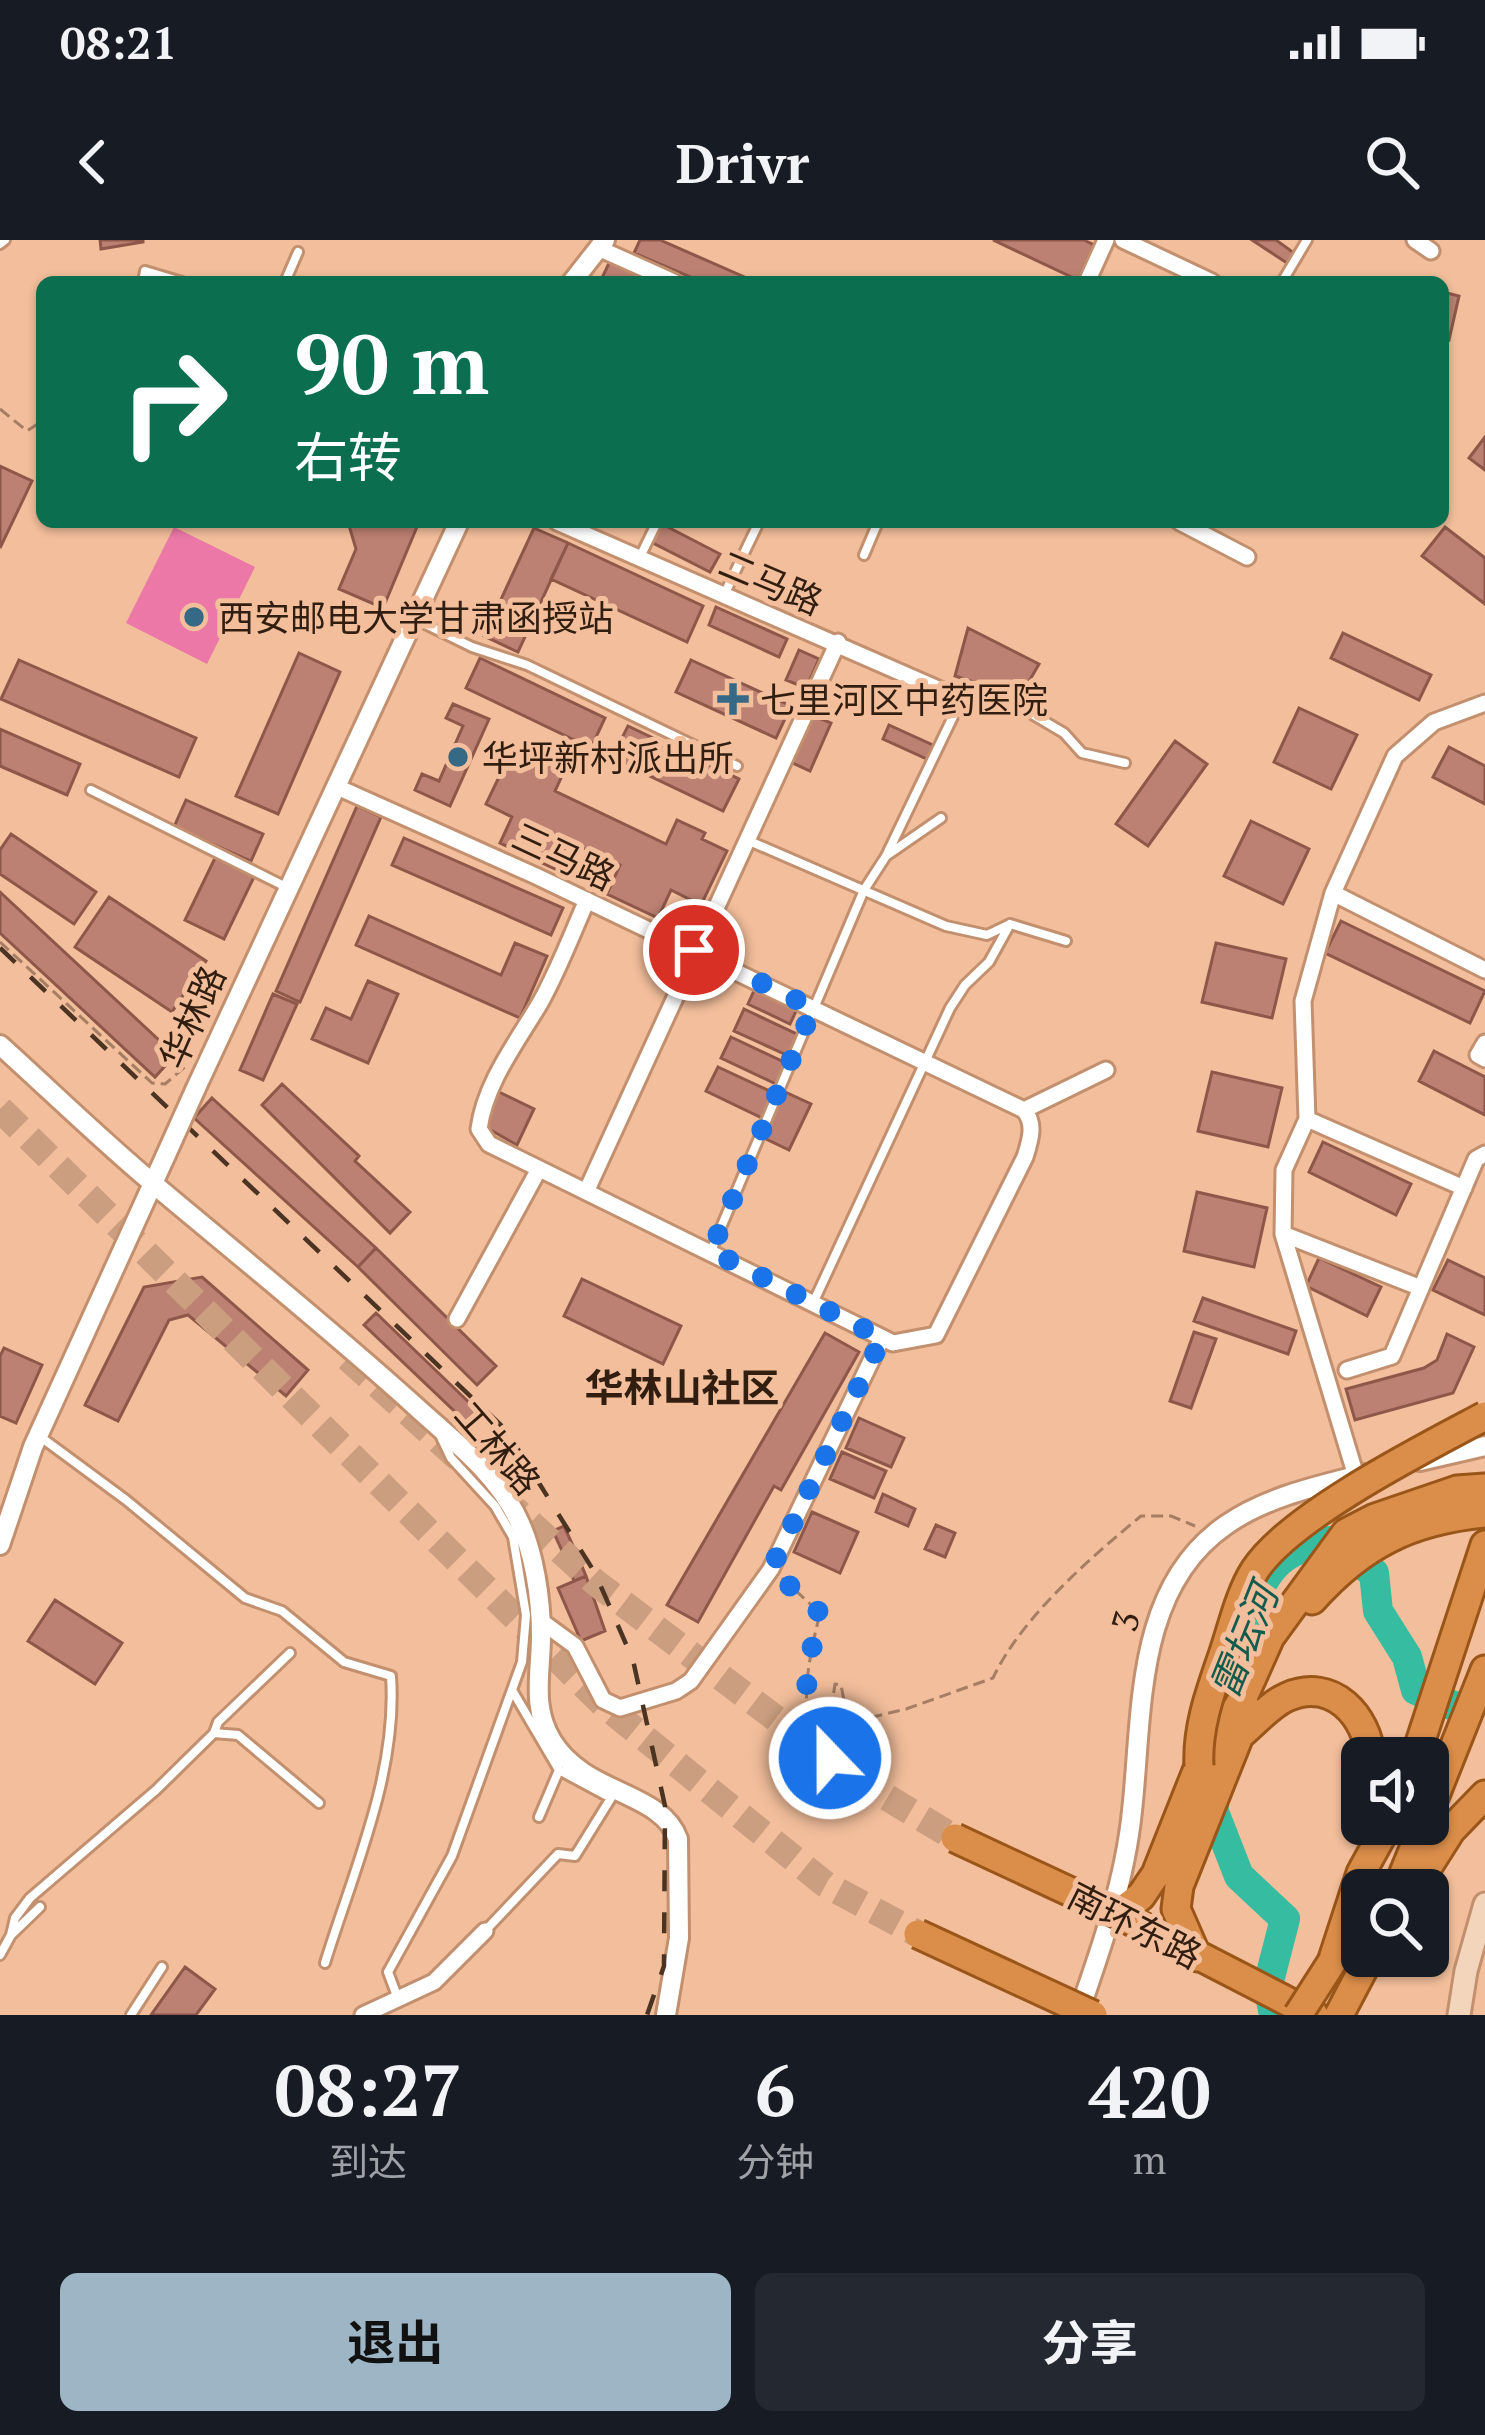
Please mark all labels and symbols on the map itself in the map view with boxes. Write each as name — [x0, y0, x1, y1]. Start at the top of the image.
street label: 二马路 — [712, 539, 830, 625]
place label: 西安邮电大学甘肃函授站 — [218, 594, 614, 641]
marker: 西安邮电大学甘肃函授站 — [181, 604, 207, 630]
place label: 七里河区中药医院 — [760, 676, 1048, 723]
marker: 七里河区中药医院 — [717, 683, 749, 715]
place label: 华坪新村派出所 — [482, 734, 734, 781]
marker: 华坪新村派出所 — [445, 744, 471, 770]
street label: 三马路 — [505, 812, 623, 900]
pin — [643, 899, 745, 1001]
street label: 华林路 — [149, 958, 235, 1076]
district label: 华林山社区 — [584, 1361, 780, 1413]
street label: 工林路 — [445, 1392, 551, 1504]
water label: 雷坛河 — [1197, 1571, 1292, 1705]
street label: 3 — [1100, 1605, 1150, 1637]
position arrow — [767, 1695, 893, 1821]
street label: 南环东路 — [1060, 1871, 1210, 1979]

